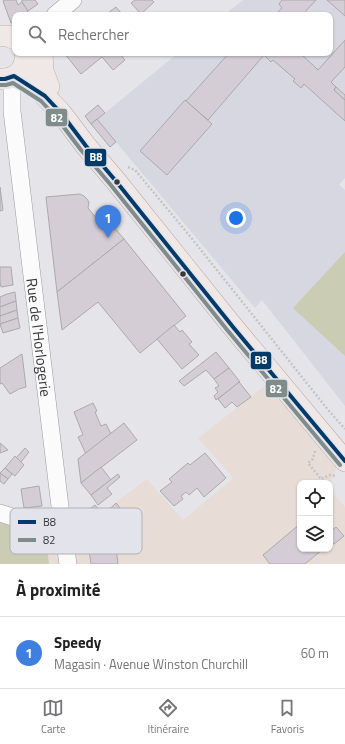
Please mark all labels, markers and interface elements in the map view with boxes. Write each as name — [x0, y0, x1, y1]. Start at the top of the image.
search box — [12, 12, 333, 56]
icon: search — [26, 23, 48, 45]
text: Rechercher — [58, 23, 129, 46]
line badge: 82 — [45, 108, 68, 127]
text: 82 — [51, 110, 63, 126]
line badge: B8 — [84, 148, 107, 167]
text: B8 — [90, 149, 102, 165]
unlabelled marker — [112, 177, 122, 187]
pin: 1 — [95, 205, 121, 238]
your location — [226, 208, 246, 228]
unlabelled marker — [178, 269, 188, 279]
street label: Rue de l'Horlogerie — [21, 277, 58, 398]
line badge: B8 — [250, 351, 272, 370]
text: B8 — [255, 352, 267, 368]
line badge: 82 — [265, 379, 288, 398]
text: 82 — [270, 381, 282, 397]
map controls — [297, 480, 333, 552]
button: locate — [297, 480, 333, 516]
legend — [10, 508, 142, 554]
text: B8 — [43, 514, 56, 530]
button: layers — [297, 516, 333, 552]
text: 82 — [43, 532, 55, 548]
text: À proximité — [16, 577, 100, 603]
text: Speedy — [54, 631, 101, 654]
text: 1 — [25, 643, 33, 663]
text: 60 m — [301, 643, 329, 663]
text: Magasin · Avenue Winston Churchill — [54, 654, 248, 674]
tab: Carte — [41, 697, 66, 737]
tab: Itinéraire — [148, 697, 189, 737]
tab: Favoris — [271, 697, 304, 737]

